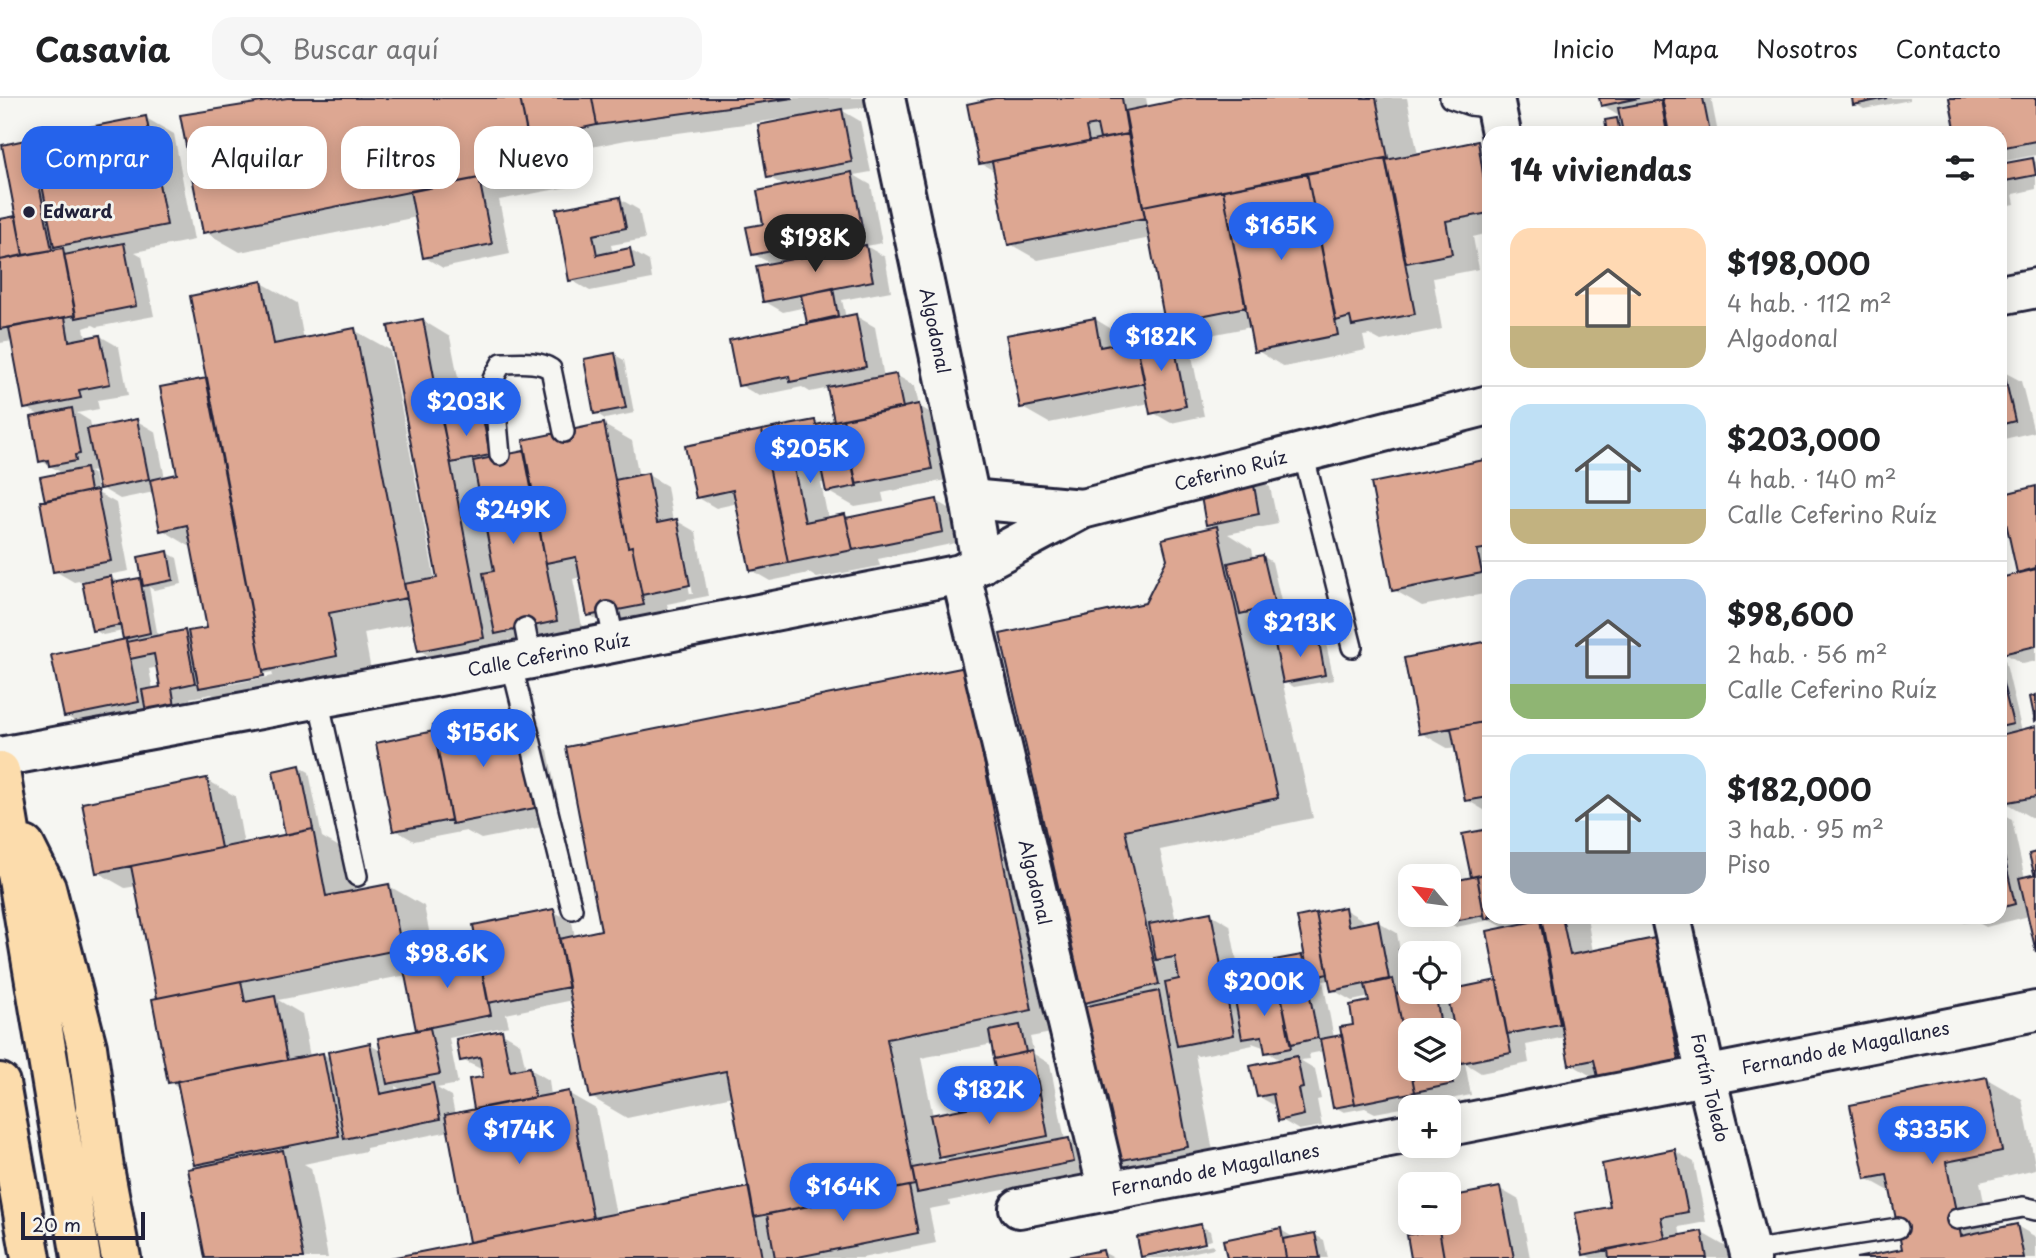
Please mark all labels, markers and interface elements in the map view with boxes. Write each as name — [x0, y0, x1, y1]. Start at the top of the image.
search box — [212, 17, 702, 80]
text: Casavia — [35, 23, 170, 73]
icon: search — [236, 29, 274, 67]
text: Buscar aquí — [292, 29, 439, 68]
text: Inicio — [1553, 30, 1614, 66]
text: Mapa — [1652, 30, 1718, 66]
text: Nosotros — [1756, 30, 1858, 66]
text: Contacto — [1896, 30, 2001, 66]
chip: Comprar — [21, 126, 173, 189]
chip: Alquilar — [187, 126, 327, 189]
chip: Filtros — [341, 126, 460, 189]
chip: Nuevo — [474, 126, 593, 189]
text: 14 viviendas — [1510, 146, 1692, 191]
icon: filters — [1941, 149, 1979, 187]
place label: Edward — [43, 197, 112, 224]
pin: $165K — [1232, 202, 1330, 262]
marker: Edward — [21, 204, 37, 220]
text: $165K — [1245, 207, 1317, 242]
pin: $198K — [766, 214, 864, 274]
text: $198K — [780, 219, 850, 254]
text: $198,000 — [1727, 240, 1870, 285]
icon: home — [1566, 256, 1650, 340]
street label: Algodonal — [914, 285, 958, 376]
text: 4 hab. · 112 m² — [1727, 285, 1892, 320]
pin: $182K — [1112, 314, 1210, 373]
text: $182K — [1125, 318, 1197, 353]
text: Algodonal — [1727, 320, 1838, 355]
pin: $203K — [417, 378, 515, 438]
text: $203K — [427, 383, 505, 418]
text: $203,000 — [1727, 416, 1881, 461]
pin: $205K — [761, 426, 859, 485]
text: $205K — [771, 430, 849, 465]
icon: home — [1566, 432, 1650, 516]
street label: Ceferino Ruíz — [1171, 442, 1289, 497]
text: 4 hab. · 140 m² — [1727, 461, 1897, 496]
pin: $249K — [464, 486, 562, 546]
text: $249K — [475, 491, 551, 526]
text: Calle Ceferino Ruíz — [1727, 496, 1937, 531]
text: $98,600 — [1727, 591, 1854, 636]
pin: $213K — [1251, 600, 1349, 659]
text: $213K — [1264, 604, 1336, 639]
icon: home — [1566, 607, 1650, 691]
street label: Calle Ceferino Ruíz — [465, 625, 632, 682]
text: 2 hab. · 56 m² — [1727, 636, 1888, 671]
text: Calle Ceferino Ruíz — [1727, 671, 1937, 706]
pin: $156K — [434, 710, 532, 769]
text: $156K — [447, 714, 519, 749]
text: $182,000 — [1727, 766, 1872, 811]
icon: home — [1566, 782, 1650, 866]
text: 3 hab. · 95 m² — [1727, 811, 1884, 846]
street label: Algodonal — [1013, 837, 1059, 927]
text: Piso — [1727, 846, 1771, 881]
north arrow — [1398, 864, 1461, 928]
map controls — [1398, 864, 1461, 1235]
pin: $98.6K — [390, 930, 504, 990]
text: $98.6K — [406, 935, 488, 970]
button: locate — [1398, 941, 1461, 1004]
pin: $200K — [1215, 958, 1313, 1018]
text: $200K — [1224, 963, 1304, 998]
street label: Fernando de Magallanes — [1739, 1013, 1951, 1080]
button: layers — [1398, 1018, 1461, 1081]
street label: Fortín Toledo — [1685, 1030, 1737, 1145]
pin: $182K — [940, 1066, 1038, 1126]
text: $182K — [953, 1071, 1025, 1106]
button: + — [1398, 1095, 1461, 1158]
pin: $174K — [470, 1107, 568, 1166]
pin: $335K — [1883, 1107, 1981, 1166]
text: $174K — [484, 1111, 554, 1146]
text: $335K — [1894, 1111, 1970, 1146]
street label: Fernando de Magallanes — [1109, 1136, 1321, 1202]
pin: $164K — [794, 1164, 892, 1223]
text: $164K — [806, 1168, 880, 1203]
button: − — [1398, 1172, 1461, 1235]
scale bar — [21, 1209, 145, 1241]
text: 20 m — [32, 1210, 81, 1238]

